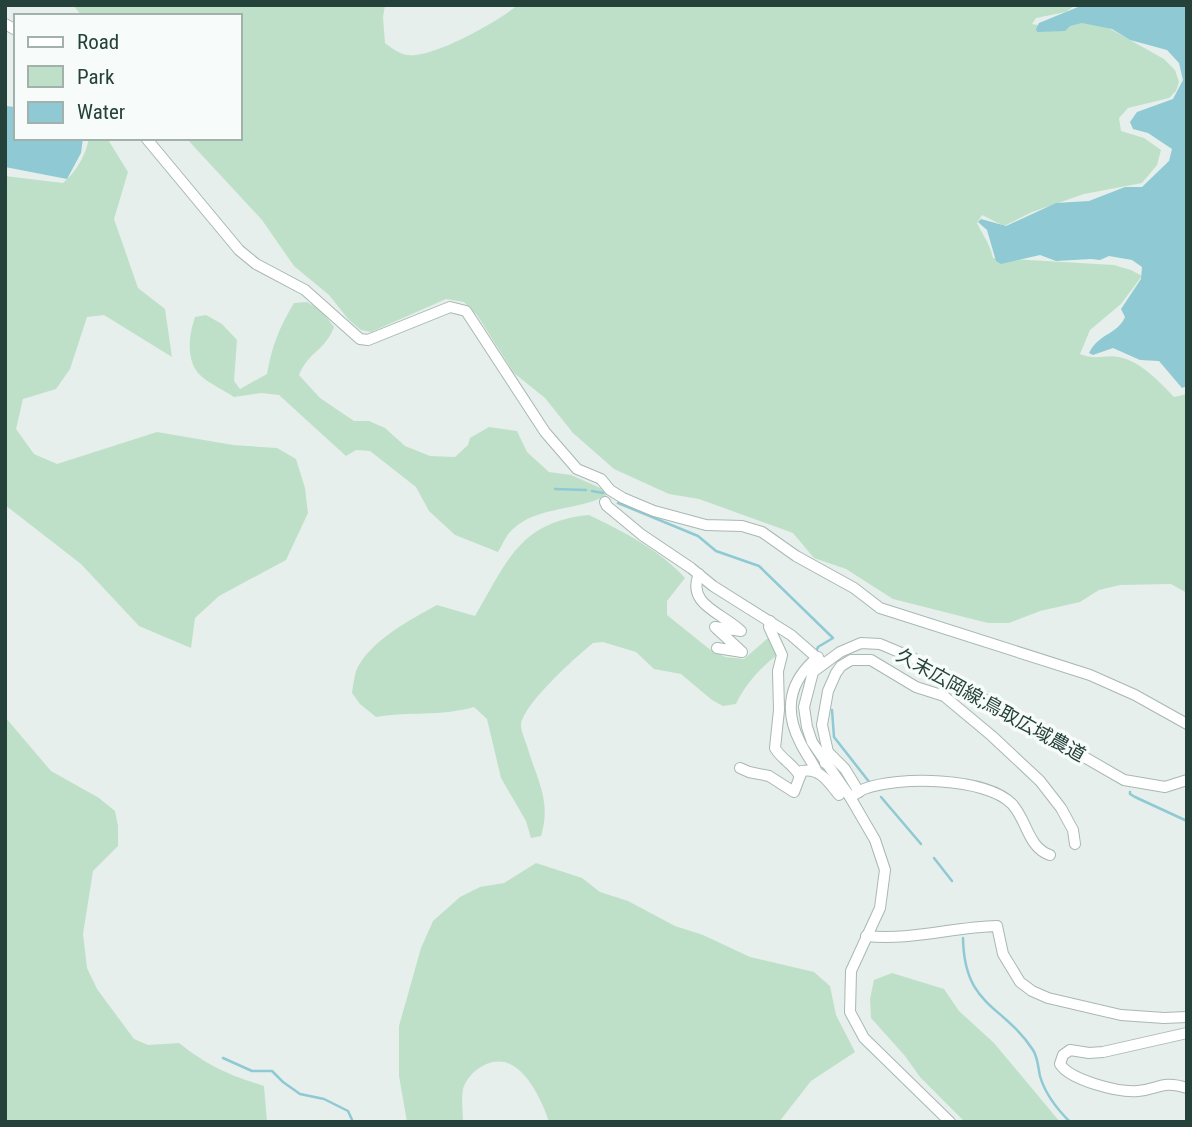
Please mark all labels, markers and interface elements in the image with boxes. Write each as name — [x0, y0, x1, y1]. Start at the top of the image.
legend — [14, 14, 242, 140]
text: Road — [77, 30, 119, 54]
text: Park — [77, 65, 115, 89]
text: Water — [77, 100, 125, 124]
street label: 久末広岡線;鳥取広域農道 — [892, 643, 1090, 767]

